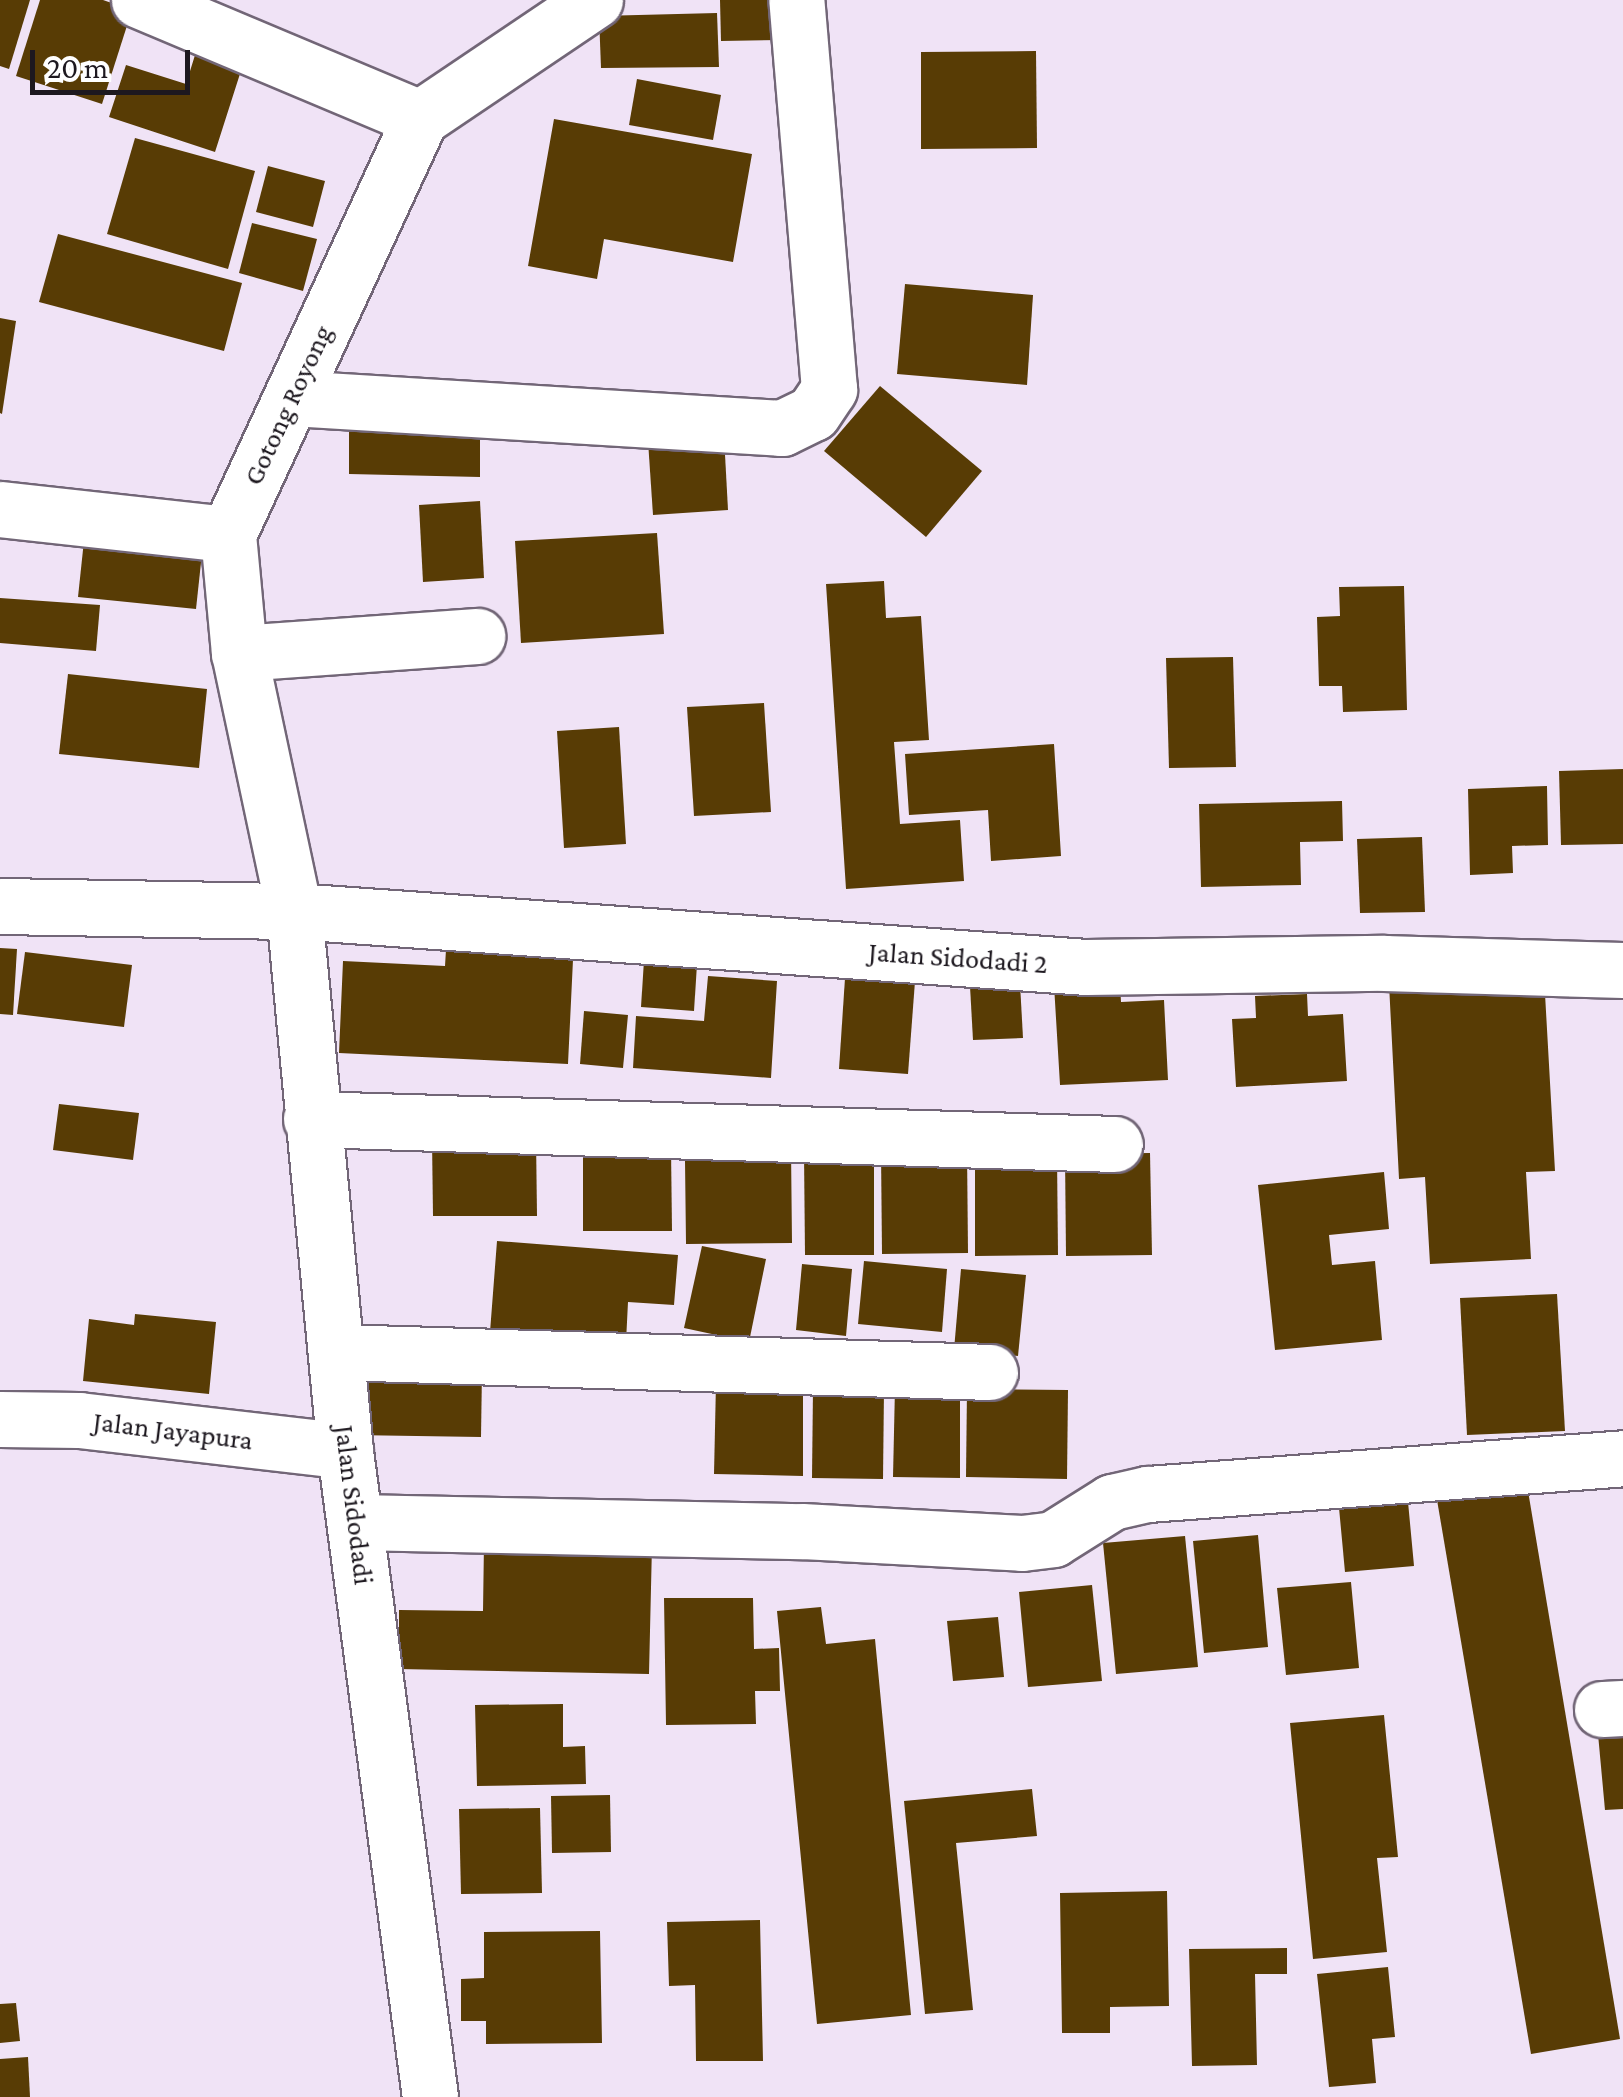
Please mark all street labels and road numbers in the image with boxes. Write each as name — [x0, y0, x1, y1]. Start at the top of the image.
street label: Gotong Royong — [236, 320, 340, 490]
street label: Jalan Sidodadi 2 — [867, 935, 1049, 981]
street label: Jalan Jayapura — [91, 1405, 255, 1457]
street label: Jalan Sidodadi — [328, 1423, 380, 1587]

